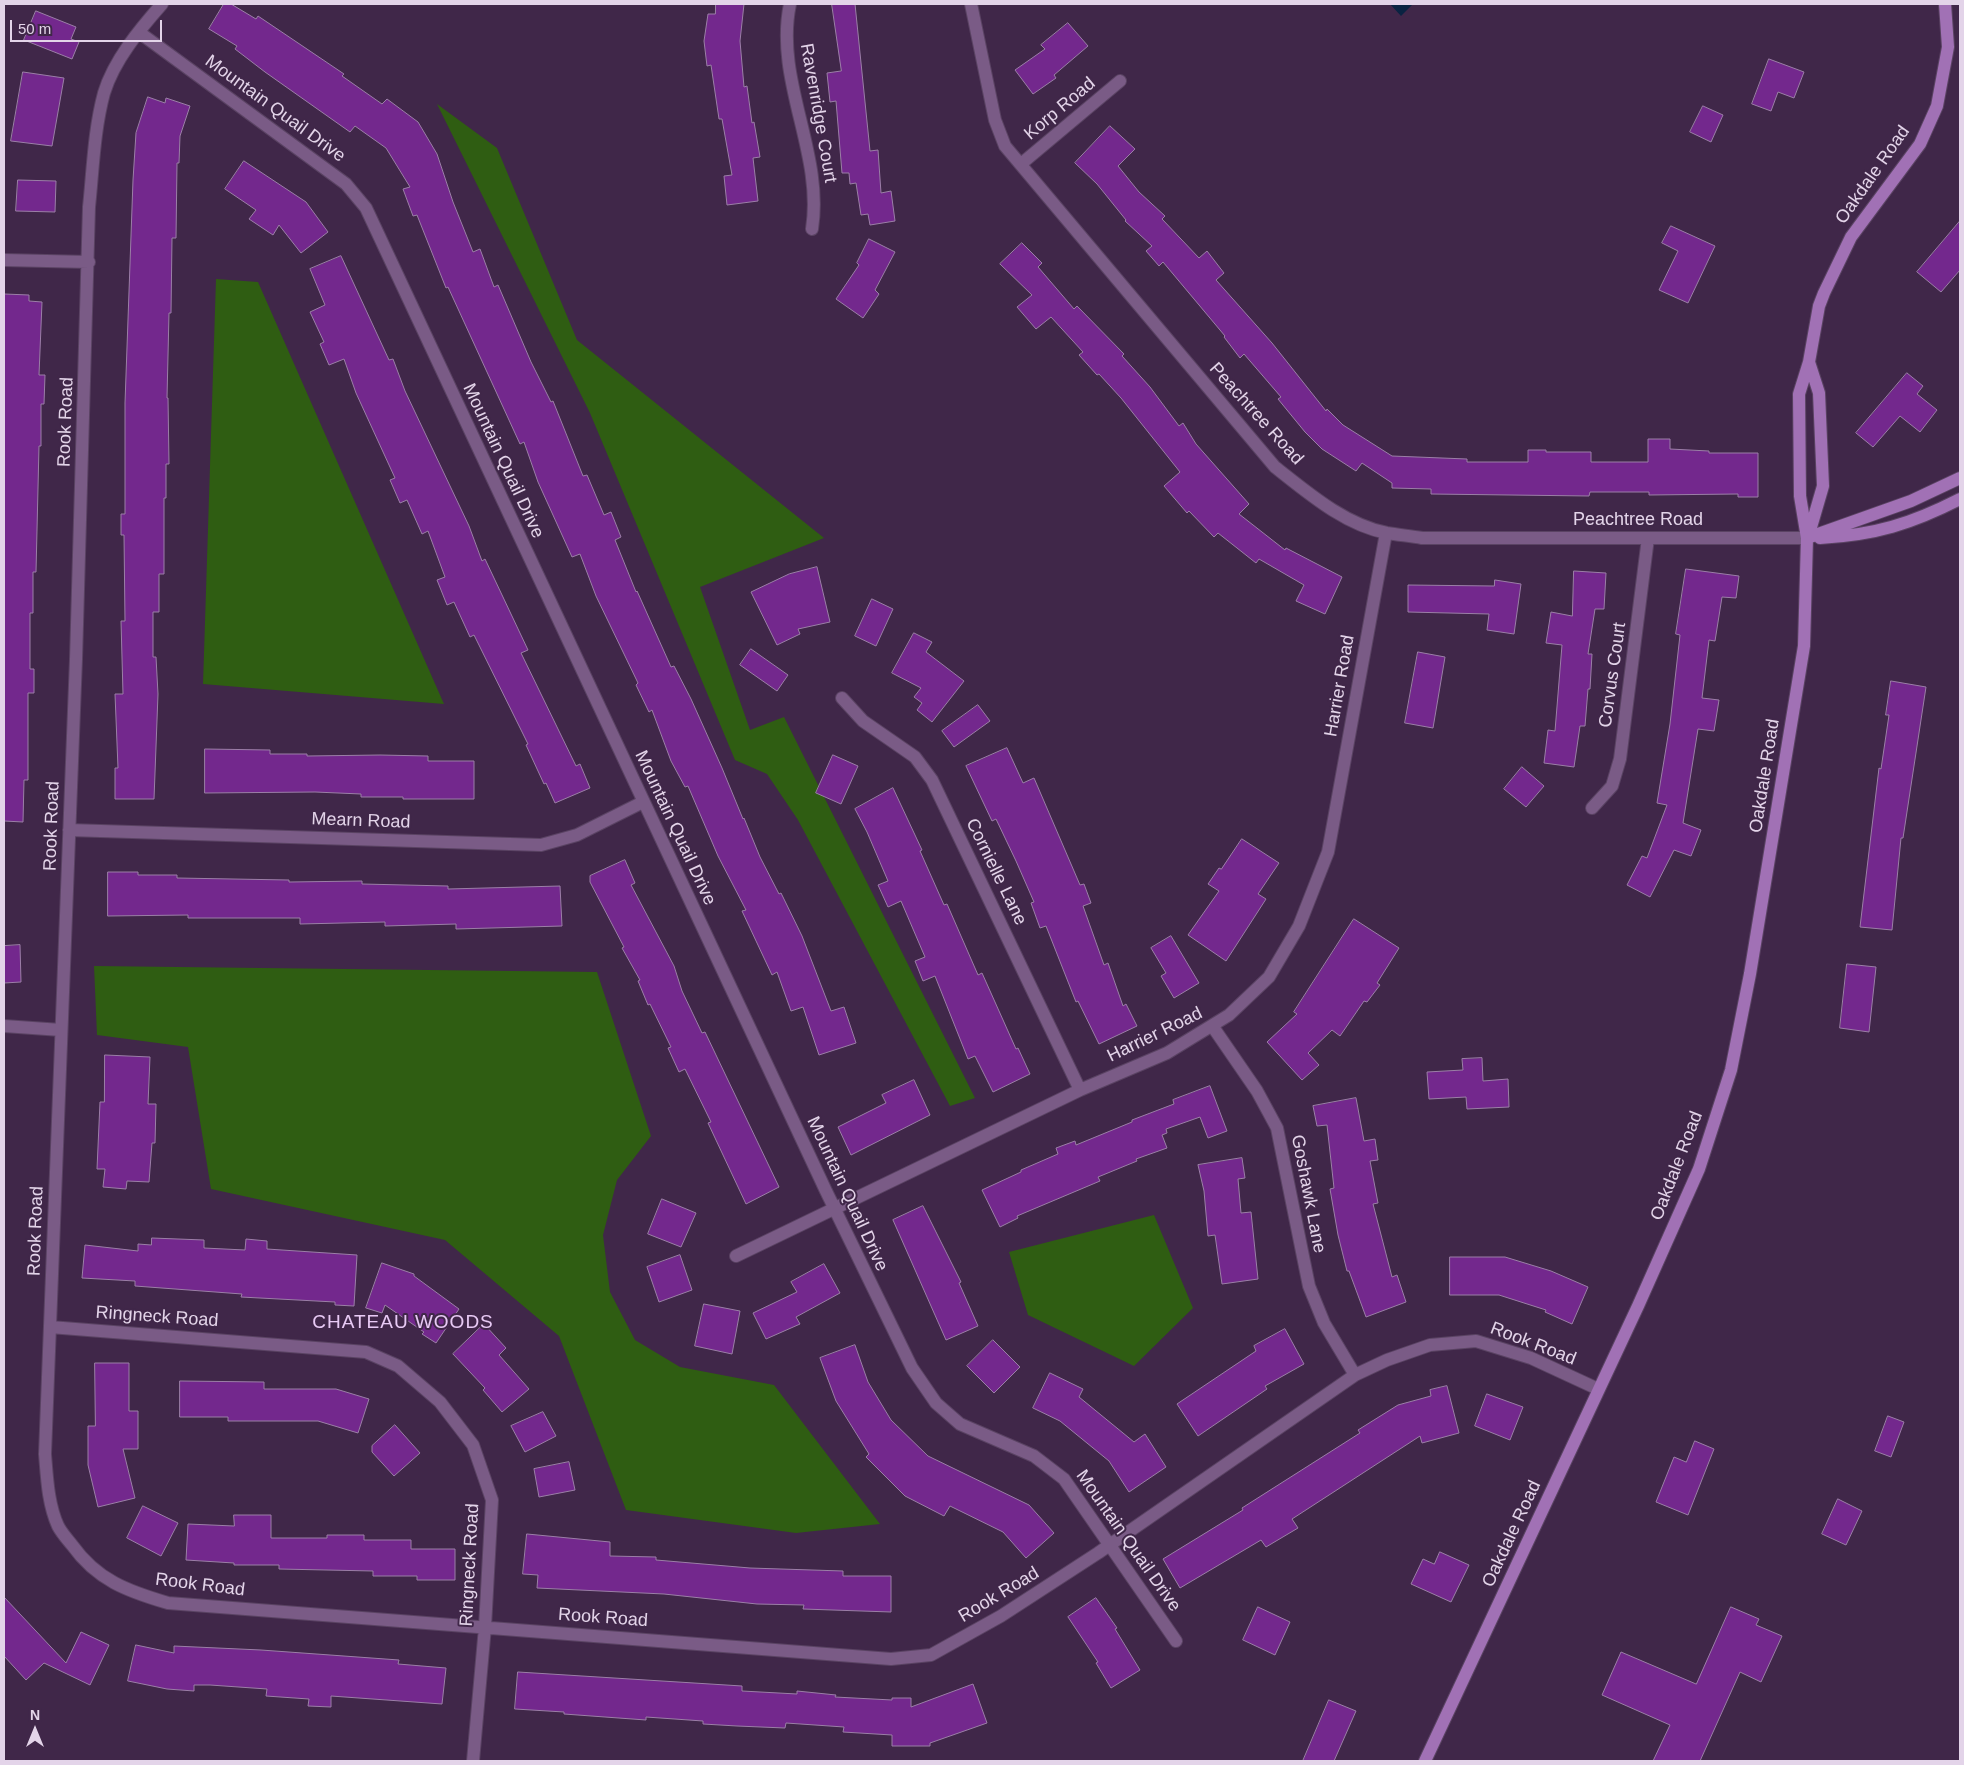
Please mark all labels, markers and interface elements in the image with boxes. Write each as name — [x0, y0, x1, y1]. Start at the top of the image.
scale bar — [12, 10, 165, 42]
text: 50 m — [18, 20, 51, 37]
street label: Ravenridge Court — [795, 42, 841, 184]
street label: Mountain Quail Drive — [201, 51, 349, 167]
street label: Korp Road — [1020, 73, 1100, 145]
street label: Oakdale Road — [1831, 122, 1915, 228]
street label: Peachtree Road — [1204, 358, 1308, 470]
street label: Rook Road — [54, 377, 78, 467]
street label: Mountain Quail Drive — [458, 380, 548, 542]
street label: Peachtree Road — [1573, 509, 1703, 531]
street label: Corvus Court — [1595, 621, 1631, 729]
street label: Harrier Road — [1320, 633, 1360, 739]
street label: Oakdale Road — [1745, 717, 1785, 835]
street label: Mountain Quail Drive — [630, 747, 720, 909]
street label: Rook Road — [40, 781, 64, 871]
street label: Mearn Road — [311, 808, 411, 834]
street label: Cornielle Lane — [961, 815, 1031, 929]
street label: Harrier Road — [1104, 1003, 1206, 1067]
street label: Oakdale Road — [1646, 1108, 1708, 1224]
street label: Mountain Quail Drive — [802, 1113, 892, 1275]
street label: Goshawk Lane — [1286, 1133, 1330, 1255]
street label: Rook Road — [24, 1186, 48, 1276]
street label: Ringneck Road — [95, 1302, 219, 1332]
district label: CHATEAU WOODS — [311, 1312, 495, 1334]
street label: Rook Road — [1487, 1318, 1579, 1370]
street label: Mountain Quail Drive — [1071, 1466, 1185, 1616]
street label: Oakdale Road — [1478, 1477, 1546, 1591]
street label: Ringneck Road — [456, 1503, 484, 1627]
street label: Rook Road — [955, 1563, 1043, 1627]
street label: Rook Road — [154, 1569, 246, 1601]
street label: Rook Road — [557, 1604, 649, 1632]
north arrow — [10, 1705, 60, 1755]
text: N — [30, 1707, 40, 1723]

